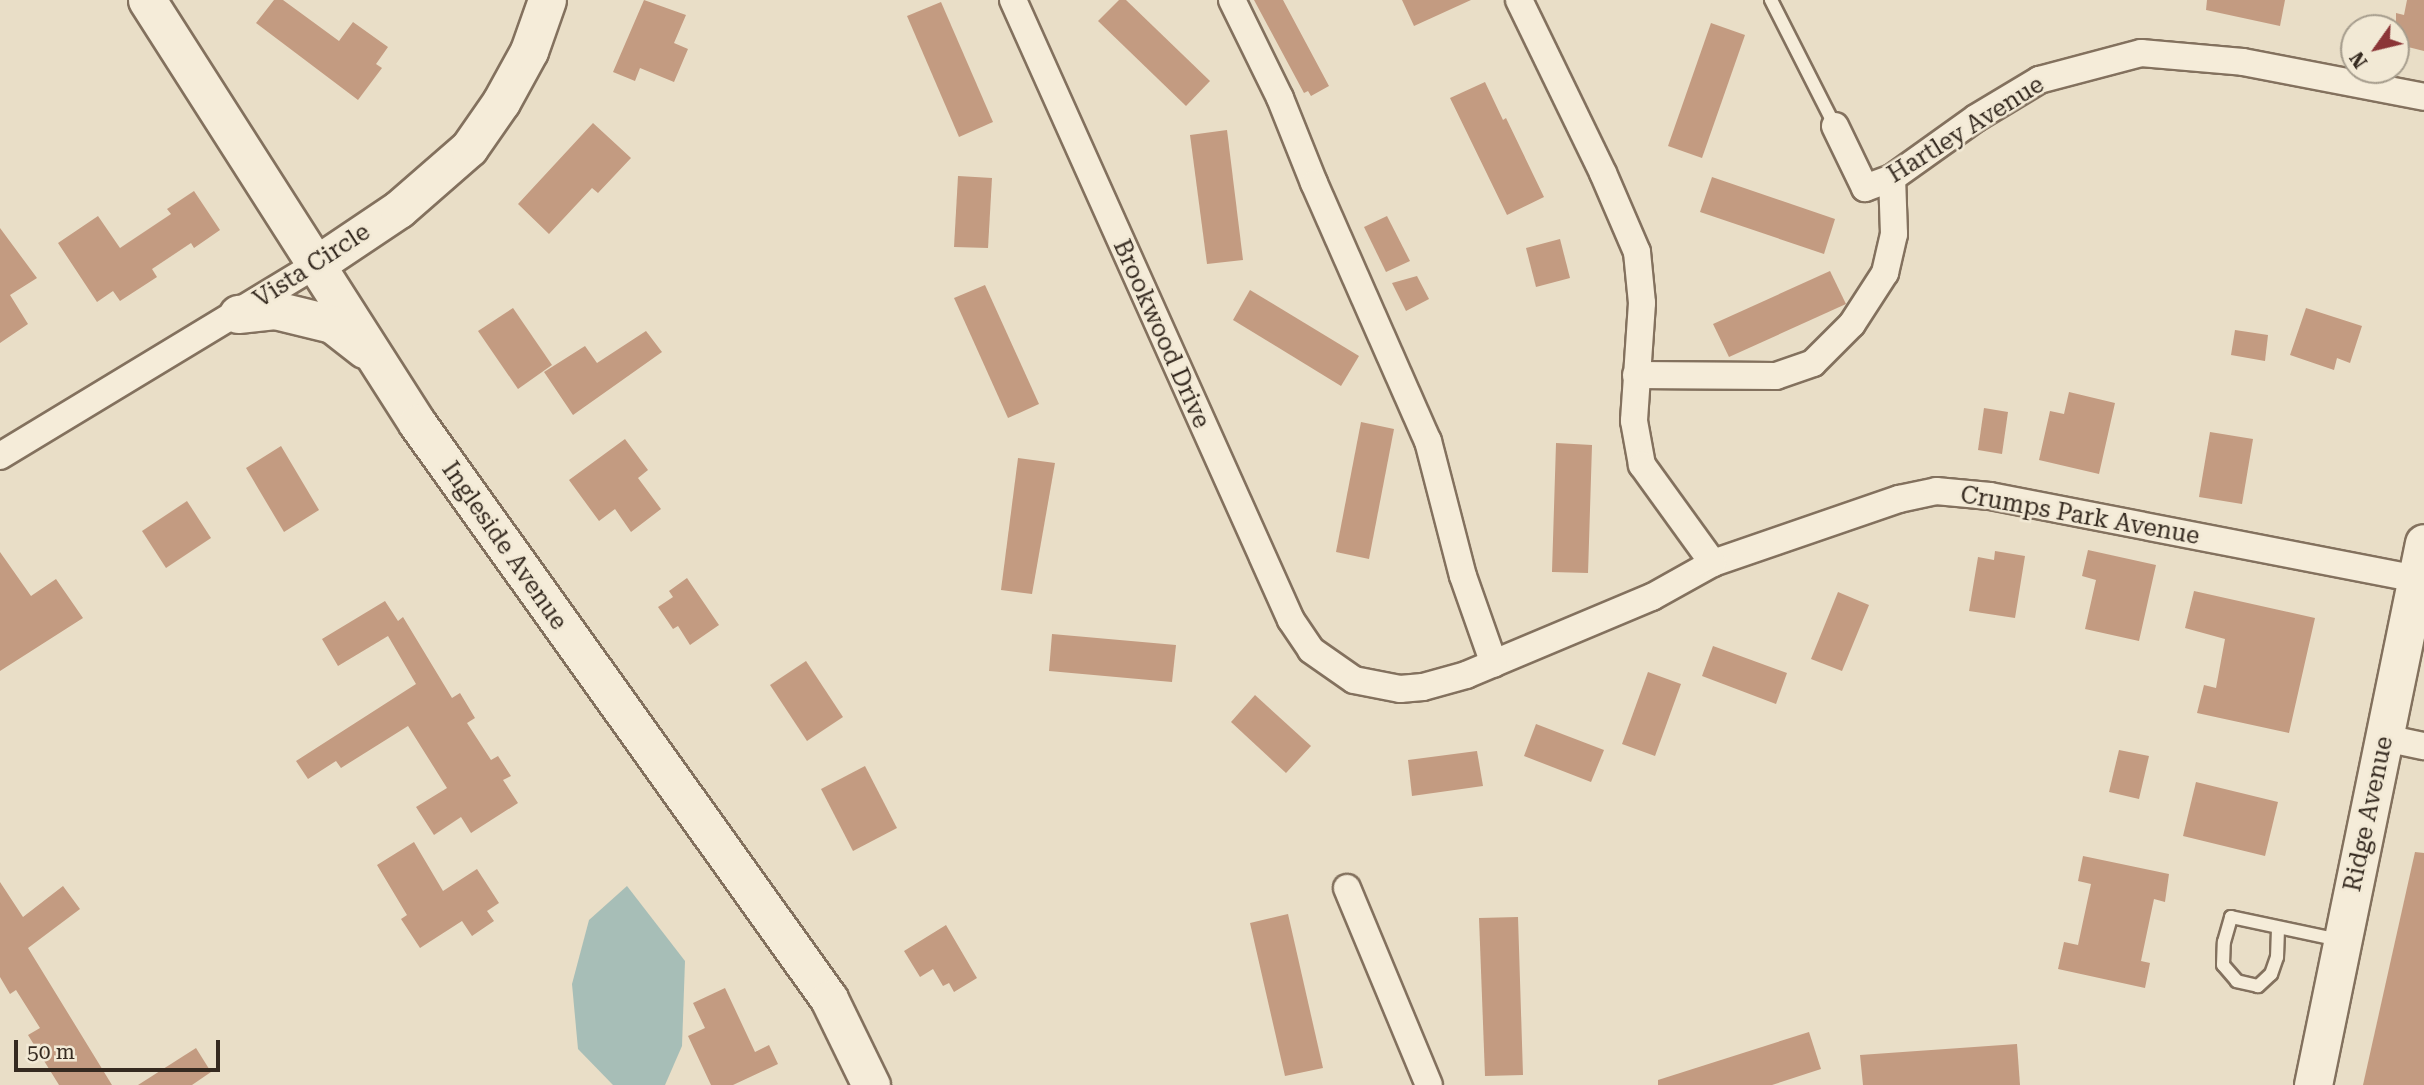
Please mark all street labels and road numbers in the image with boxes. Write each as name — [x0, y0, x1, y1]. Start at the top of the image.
street label: Hartley Avenue — [1883, 70, 2049, 190]
street label: Vista Circle — [249, 218, 375, 314]
street label: Brookwood Drive — [1107, 235, 1215, 433]
street label: Ingleside Avenue — [435, 456, 573, 636]
street label: Crumps Park Avenue — [1958, 481, 2202, 551]
street label: Ridge Avenue — [2338, 734, 2400, 894]

